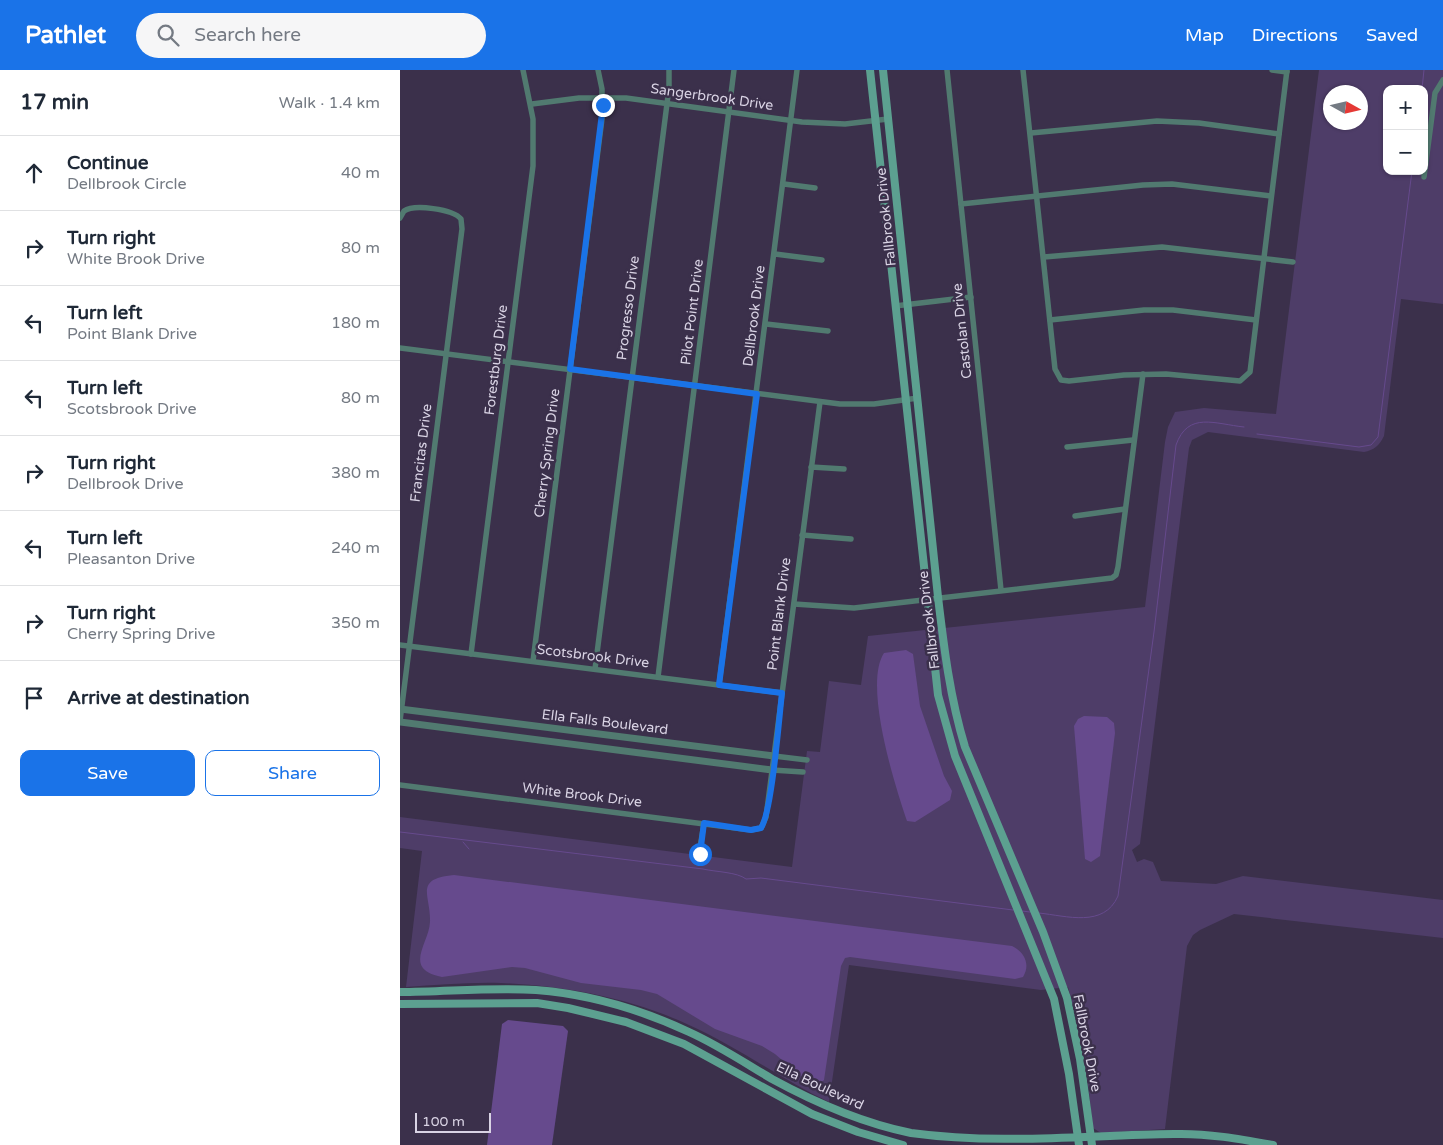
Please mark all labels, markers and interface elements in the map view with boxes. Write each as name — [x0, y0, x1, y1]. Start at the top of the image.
search box — [136, 13, 486, 58]
text: Pathlet — [25, 21, 106, 50]
icon: search — [154, 21, 182, 49]
text: Search here — [194, 24, 301, 46]
text: Map — [1185, 24, 1224, 46]
text: Directions — [1252, 24, 1338, 46]
text: Saved — [1366, 24, 1418, 46]
street label: Sangerbrook Drive — [649, 80, 775, 114]
north arrow — [1323, 85, 1368, 130]
map controls — [1383, 85, 1428, 175]
button: + — [1383, 85, 1428, 130]
text: 17 min — [20, 90, 89, 115]
text: Walk · 1.4 km — [279, 93, 380, 113]
route end — [592, 94, 615, 117]
button: − — [1383, 130, 1428, 175]
text: Continue — [67, 152, 149, 174]
icon: ahead — [20, 159, 48, 187]
text: 40 m — [341, 163, 380, 183]
street label: Fallbrook Drive — [872, 167, 900, 267]
text: Dellbrook Circle — [67, 174, 187, 194]
text: Turn right — [67, 227, 155, 249]
icon: right — [20, 234, 48, 262]
text: 80 m — [341, 238, 380, 258]
text: White Brook Drive — [67, 249, 205, 269]
street label: Progresso Drive — [613, 255, 643, 361]
street label: Pilot Point Drive — [677, 258, 707, 366]
street label: Dellbrook Drive — [739, 264, 769, 368]
street label: Castolan Drive — [949, 282, 975, 380]
text: Turn left — [67, 302, 143, 324]
street label: Forestburg Drive — [481, 304, 511, 416]
icon: left — [20, 309, 48, 337]
text: 180 m — [331, 313, 380, 333]
text: Point Blank Drive — [67, 324, 197, 344]
text: Turn left — [67, 377, 143, 399]
icon: left — [20, 384, 48, 412]
text: 80 m — [341, 388, 380, 408]
street label: Cherry Spring Drive — [531, 388, 563, 518]
text: Scotsbrook Drive — [67, 399, 197, 419]
street label: Francitas Drive — [407, 403, 435, 503]
text: Turn right — [67, 452, 155, 474]
icon: right — [20, 459, 48, 487]
text: 380 m — [331, 463, 380, 483]
text: Dellbrook Drive — [67, 474, 183, 494]
text: Turn left — [67, 527, 143, 549]
icon: left — [20, 534, 48, 562]
text: 240 m — [331, 538, 380, 558]
text: Pleasanton Drive — [67, 549, 195, 569]
street label: Point Blank Drive — [764, 556, 794, 672]
street label: Fallbrook Drive — [915, 570, 943, 670]
text: Turn right — [67, 602, 155, 624]
icon: right — [20, 609, 48, 637]
text: 350 m — [331, 613, 380, 633]
text: Cherry Spring Drive — [67, 624, 215, 644]
street label: Scotsbrook Drive — [536, 641, 650, 671]
icon: arrive — [20, 684, 48, 712]
text: Arrive at destination — [67, 687, 250, 709]
street label: Ella Falls Boulevard — [541, 706, 669, 738]
button: Save — [20, 750, 195, 796]
button: Share — [205, 750, 380, 796]
street label: White Brook Drive — [521, 779, 643, 811]
route start — [689, 843, 712, 866]
street label: Fallbrook Drive — [1069, 993, 1105, 1093]
street label: Ella Boulevard — [774, 1058, 866, 1114]
scale bar — [415, 1110, 491, 1133]
text: 100 m — [422, 1113, 465, 1130]

